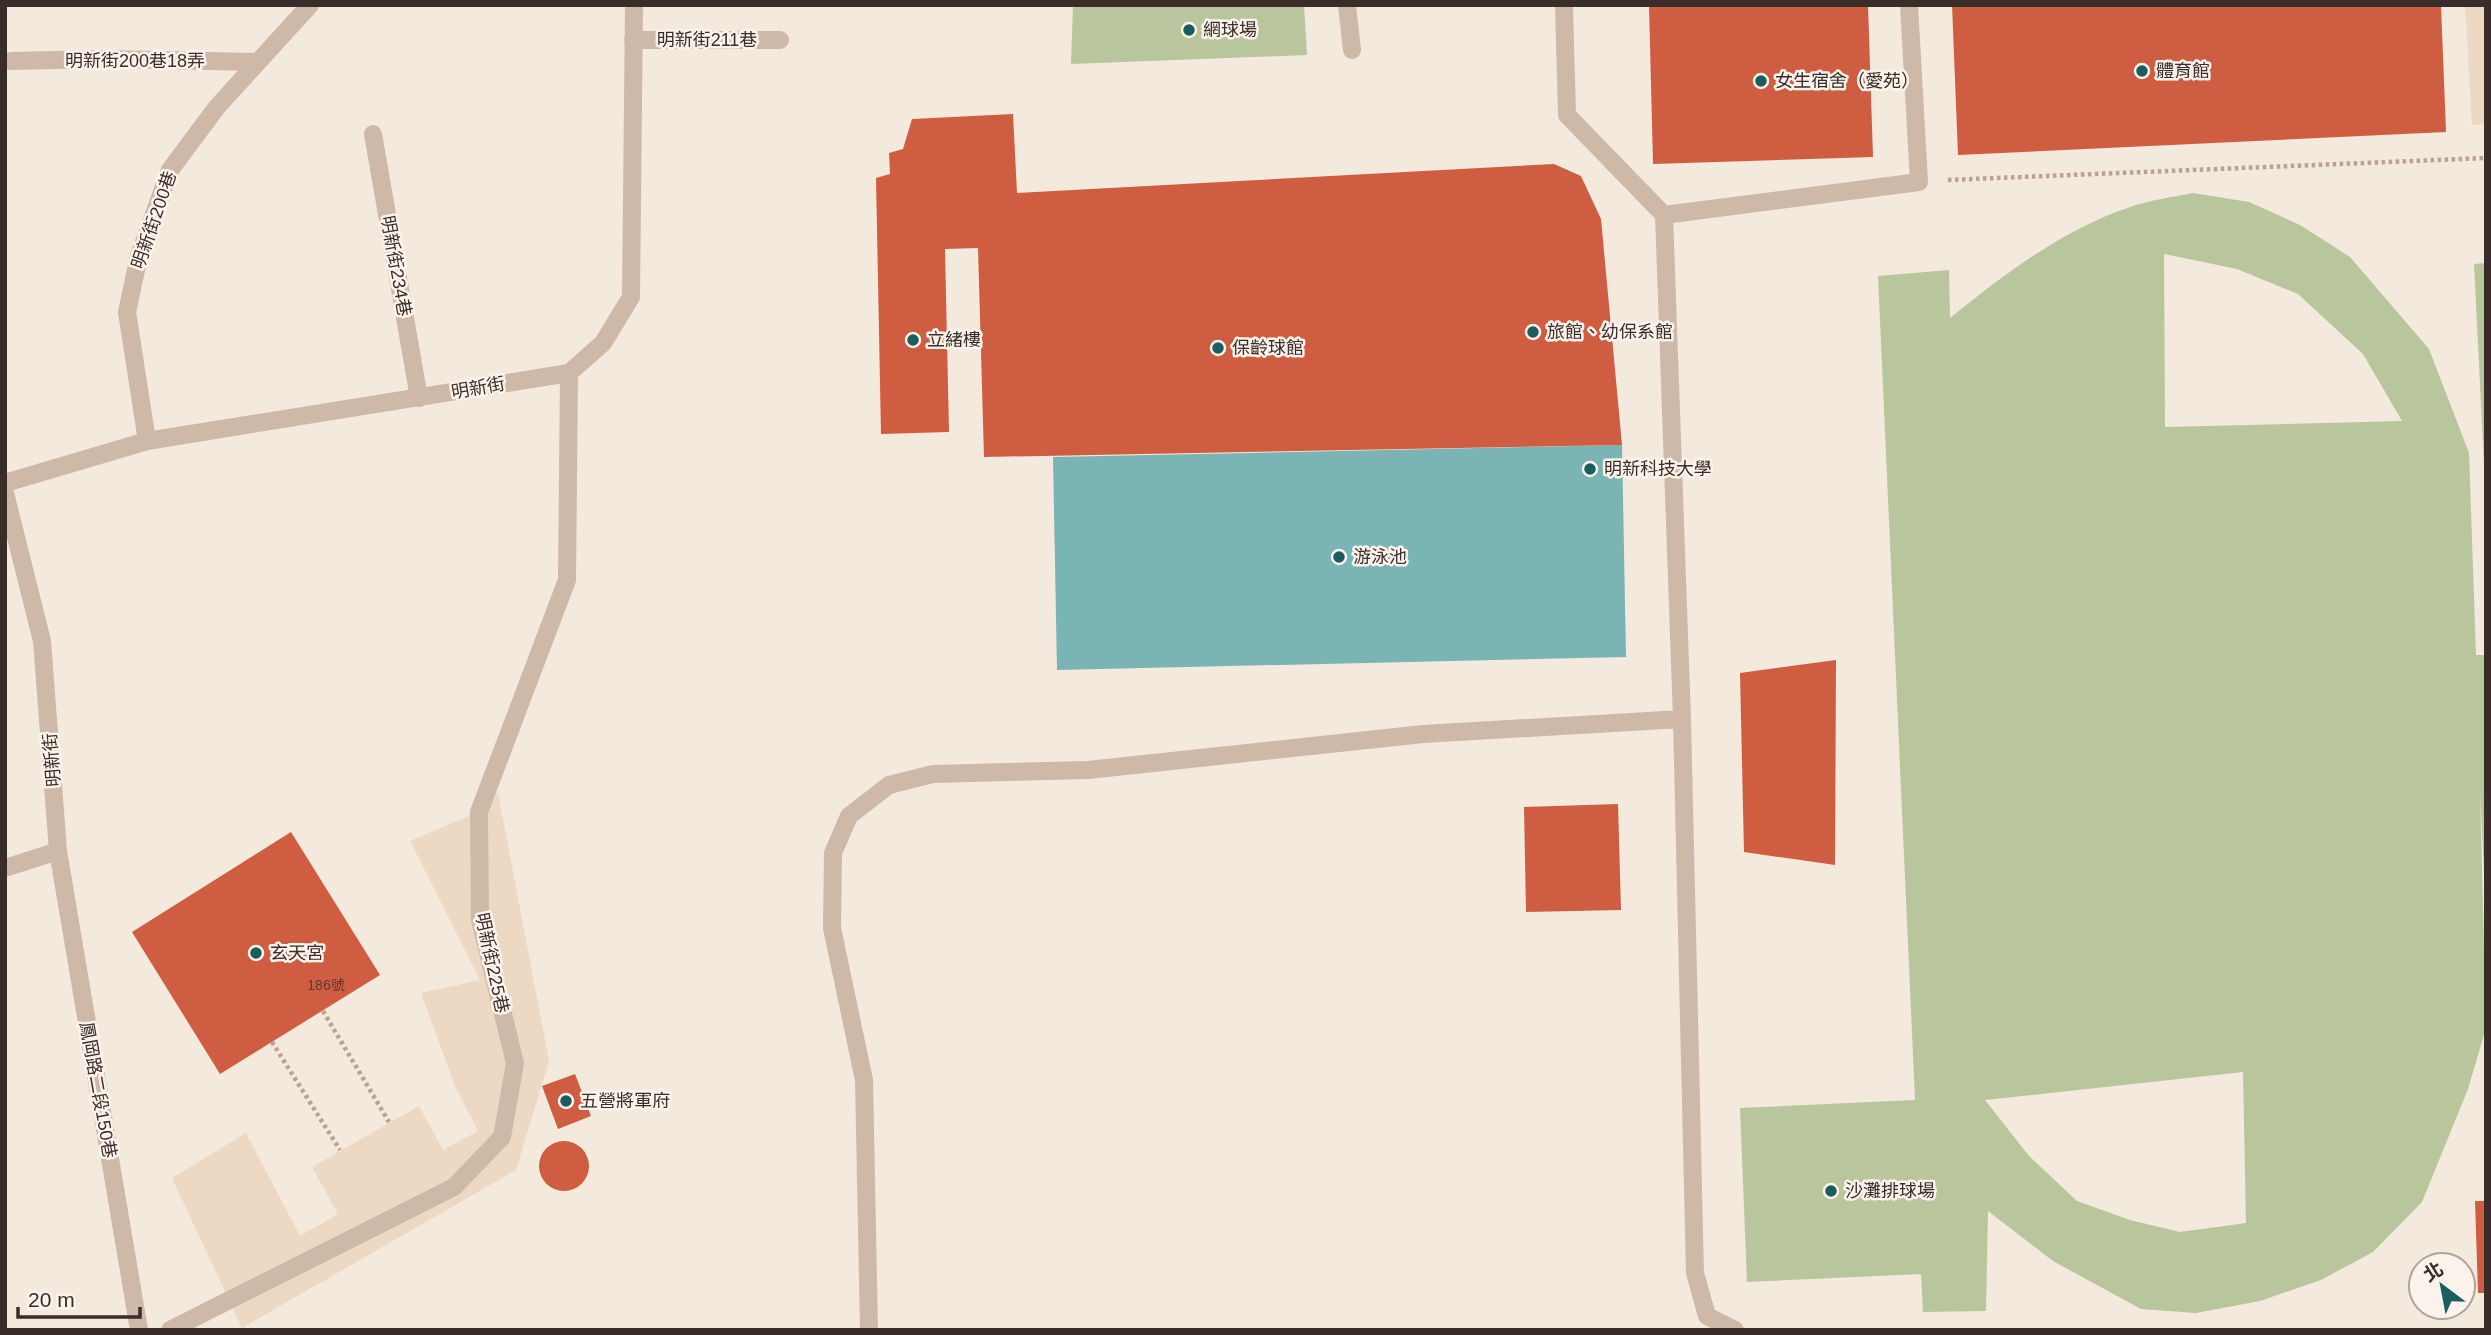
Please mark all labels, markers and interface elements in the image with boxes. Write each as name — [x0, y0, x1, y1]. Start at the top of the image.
place label: 網球場 — [1203, 20, 1257, 40]
marker: 網球場 — [1181, 22, 1197, 38]
street label: 明新街211巷 — [657, 30, 757, 50]
street label: 明新街200巷18弄 — [65, 51, 205, 71]
place label: 體育館 — [2156, 61, 2210, 81]
marker: 體育館 — [2134, 63, 2150, 79]
place label: 女生宿舍（愛苑） — [1775, 71, 1919, 91]
marker: 女生宿舍（愛苑） — [1753, 73, 1769, 89]
street label: 明新街200巷 — [128, 169, 180, 271]
street label: 明新街234巷 — [377, 214, 415, 318]
place label: 旅館、幼保系館 — [1547, 322, 1673, 342]
marker: 旅館、幼保系館 — [1525, 324, 1541, 340]
place label: 立緒樓 — [927, 330, 981, 350]
marker: 立緒樓 — [905, 332, 921, 348]
place label: 保齡球館 — [1232, 338, 1304, 358]
marker: 保齡球館 — [1210, 340, 1226, 356]
street label: 明新街 — [450, 373, 506, 403]
place label: 明新科技大學 — [1604, 459, 1712, 479]
marker: 明新科技大學 — [1582, 461, 1598, 477]
place label: 游泳池 — [1353, 547, 1407, 567]
marker: 游泳池 — [1331, 549, 1347, 565]
street label: 明新街 — [40, 732, 64, 788]
street label: 明新街225巷 — [472, 911, 512, 1015]
place label: 玄天宮 — [270, 943, 324, 963]
marker: 玄天宮 — [248, 945, 264, 961]
house number: 186號 — [307, 977, 345, 993]
street label: 鳳岡路二段150巷 — [76, 1020, 120, 1160]
place label: 五營將軍府 — [580, 1091, 670, 1111]
marker: 五營將軍府 — [558, 1093, 574, 1109]
place label: 沙灘排球場 — [1845, 1181, 1935, 1201]
marker: 沙灘排球場 — [1823, 1183, 1839, 1199]
north arrow — [2407, 1251, 2477, 1321]
text: 北 — [2420, 1258, 2447, 1286]
scale bar — [18, 1276, 140, 1320]
text: 20 m — [28, 1288, 75, 1311]

